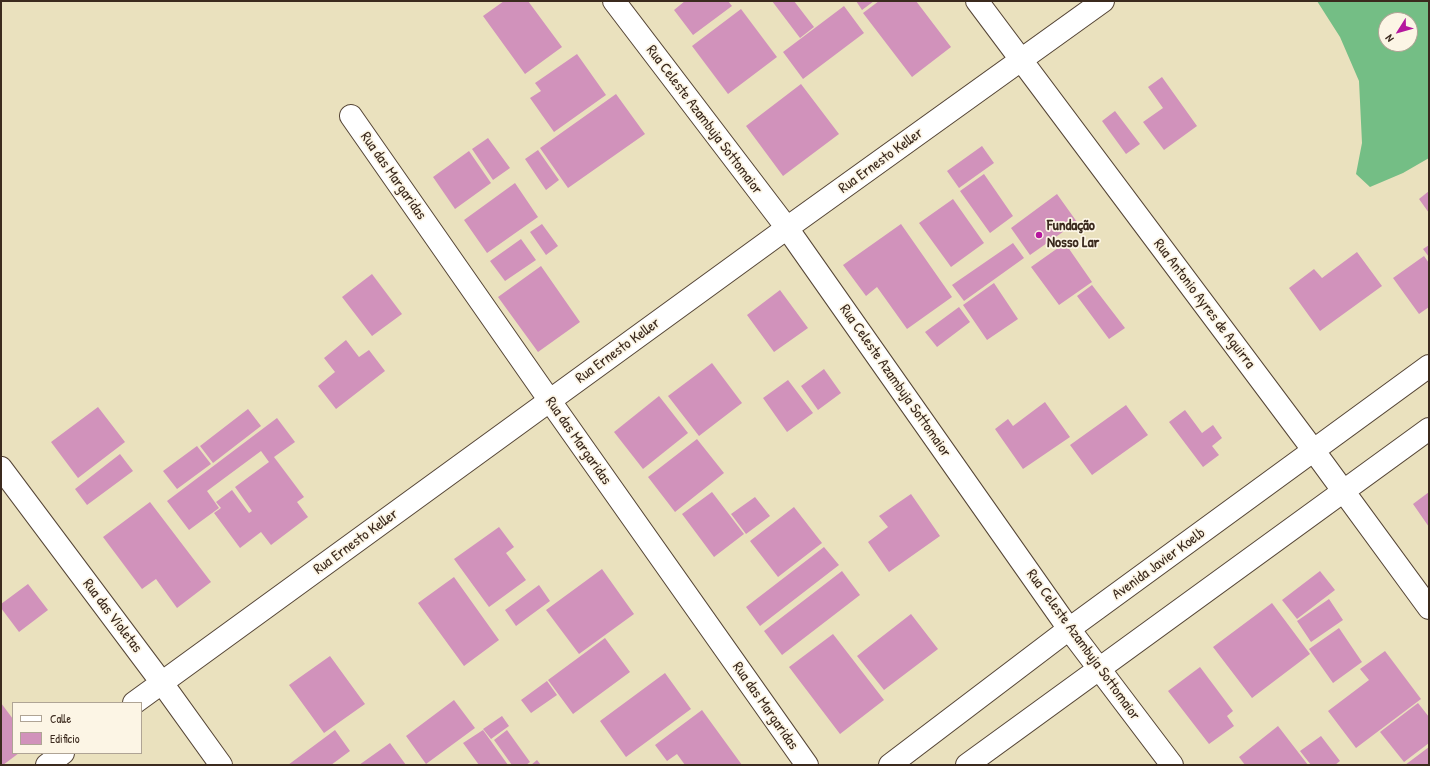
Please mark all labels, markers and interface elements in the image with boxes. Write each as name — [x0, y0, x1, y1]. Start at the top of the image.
north arrow — [1378, 12, 1418, 52]
text: N — [1382, 32, 1397, 45]
street label: Rua Celeste Azambuja Sottomaior — [642, 42, 766, 198]
street label: Rua Ernesto Keller — [835, 124, 927, 198]
street label: Rua das Margaridas — [356, 129, 430, 223]
place label: Fundação Nosso Lar — [1047, 217, 1099, 252]
marker: Fundação Nosso Lar — [1034, 230, 1044, 240]
street label: Rua Antonio Ayres de Aguirra — [1149, 236, 1259, 372]
street label: Rua Celeste Azambuja Sottomaior — [835, 301, 955, 461]
street label: Rua Ernesto Keller — [572, 314, 664, 388]
street label: Rua das Margaridas — [541, 394, 615, 488]
street label: Rua Ernesto Keller — [310, 505, 402, 579]
street label: Avenida Javier Koelb — [1109, 524, 1209, 604]
street label: Rua Celeste Azambuja Sottomaior — [1022, 566, 1144, 724]
street label: Rua das Violetas — [78, 576, 146, 656]
street label: Rua das Margaridas — [728, 659, 802, 753]
legend — [12, 702, 142, 754]
text: Calle — [50, 710, 71, 727]
text: Edificio — [50, 730, 80, 747]

